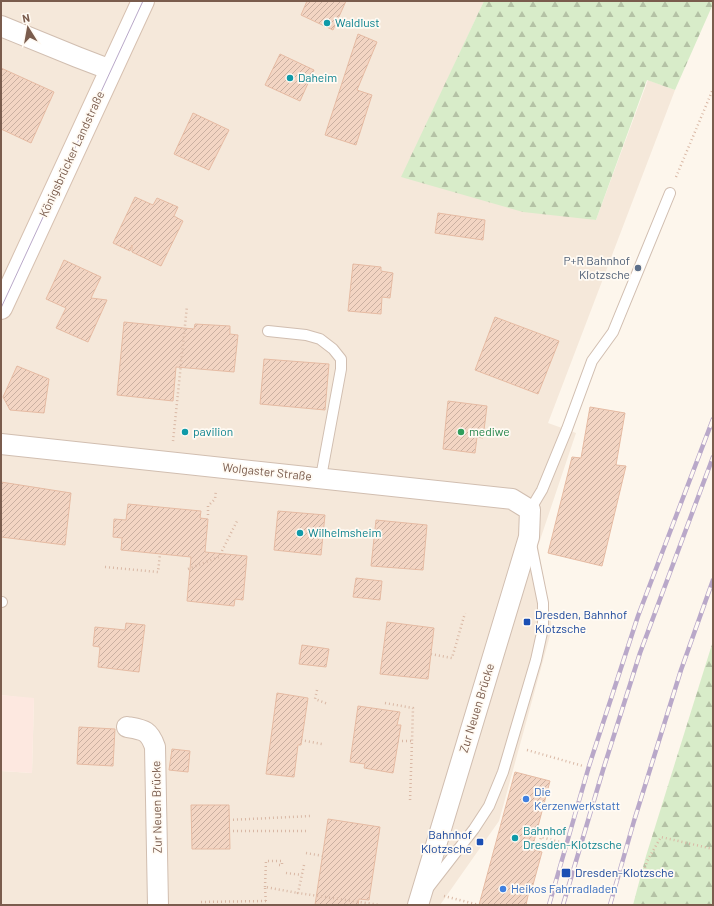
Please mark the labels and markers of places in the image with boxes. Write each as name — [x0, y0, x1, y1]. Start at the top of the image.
place label: Waldlust — [335, 15, 380, 29]
marker: Waldlust — [322, 18, 332, 28]
place label: Daheim — [298, 70, 337, 84]
marker: Daheim — [285, 73, 295, 83]
place label: P+R Bahnhof Klotzsche — [564, 253, 630, 281]
marker: P+R Bahnhof Klotzsche — [633, 263, 643, 273]
place label: pavilion — [193, 424, 233, 438]
place label: mediwe — [469, 424, 510, 438]
marker: pavilion — [180, 427, 190, 437]
marker: mediwe — [456, 427, 466, 437]
place label: Wilhelmsheim — [308, 525, 381, 539]
marker: Wilhelmsheim — [295, 528, 305, 538]
place label: Dresden, Bahnhof Klotzsche — [535, 607, 627, 635]
marker: Dresden, Bahnhof Klotzsche — [522, 617, 532, 627]
place label: Die Kerzenwerkstatt — [534, 784, 620, 812]
marker: Die Kerzenwerkstatt — [521, 794, 531, 804]
place label: Bahnhof Dresden-Klotzsche — [523, 823, 622, 851]
place label: Bahnhof Klotzsche — [421, 827, 472, 855]
marker: Bahnhof Dresden-Klotzsche — [510, 833, 520, 843]
marker: Bahnhof Klotzsche — [475, 837, 485, 847]
place label: Dresden-Klotzsche — [575, 865, 674, 879]
marker: Dresden-Klotzsche — [560, 867, 572, 879]
place label: Heikos Fahrradladen — [511, 881, 618, 895]
marker: Heikos Fahrradladen — [498, 884, 508, 894]

